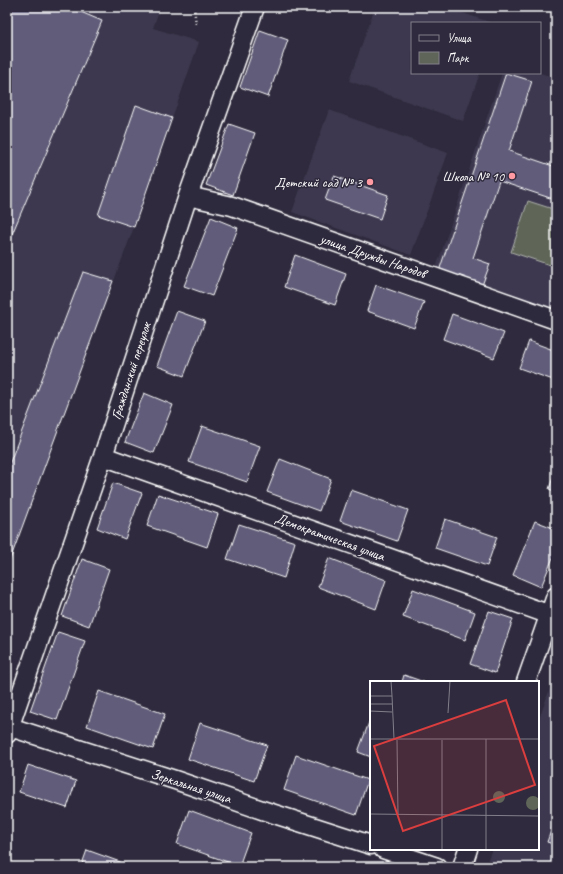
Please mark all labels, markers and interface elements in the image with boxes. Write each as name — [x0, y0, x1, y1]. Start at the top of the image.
legend — [411, 22, 541, 74]
text: Улица — [447, 30, 472, 46]
text: Парк — [447, 50, 470, 66]
place label: Школа № 10 — [442, 168, 506, 185]
marker: Школа № 10 — [507, 171, 517, 181]
place label: Детский сад № 3 — [275, 174, 364, 191]
marker: Детский сад № 3 — [365, 177, 375, 187]
street label: улица Дружбы Народов — [317, 230, 431, 283]
street label: Гражданский переулок — [107, 319, 155, 422]
street label: Демократическая улица — [273, 509, 388, 565]
inset map — [370, 681, 539, 850]
street label: Зеркальная улица — [149, 765, 234, 807]

